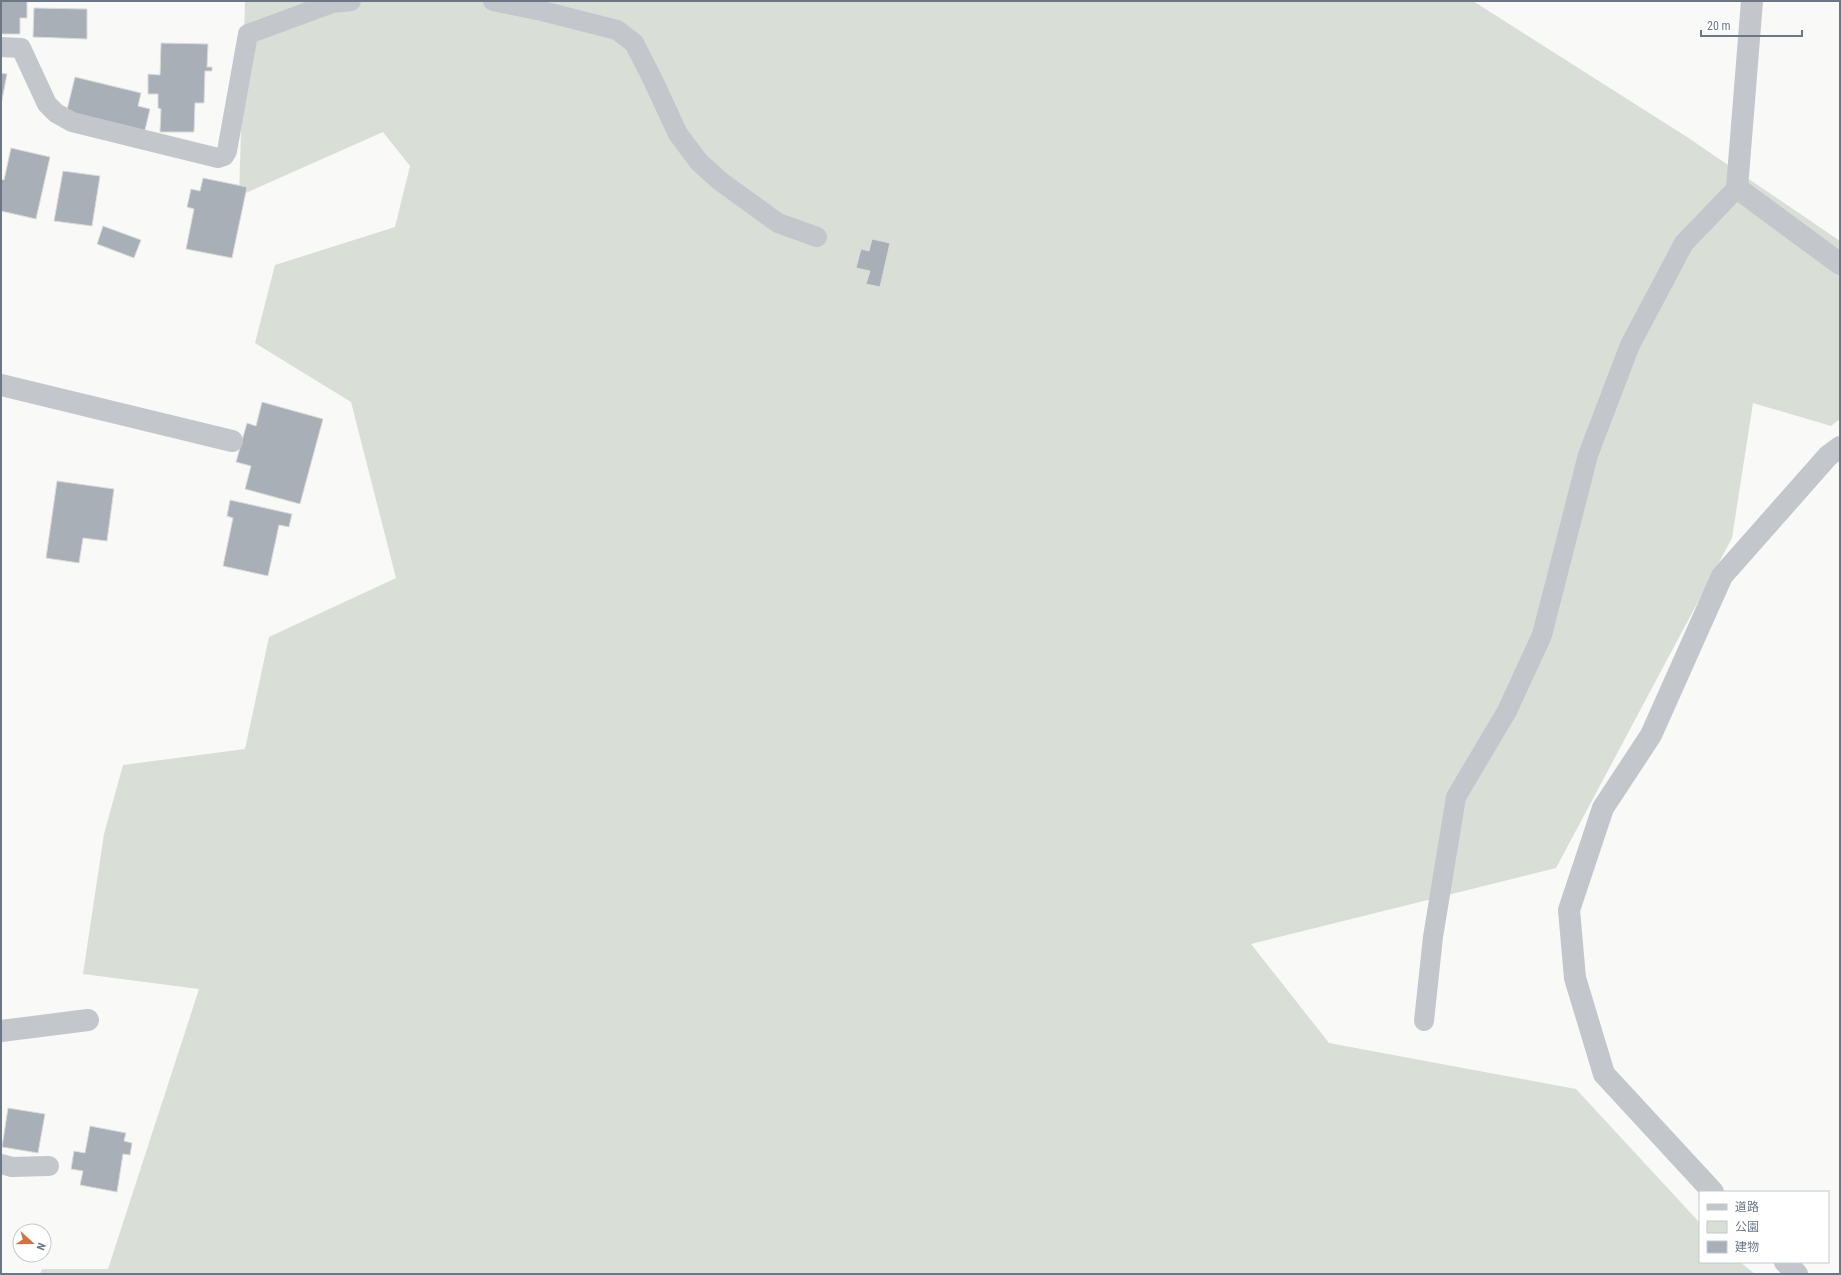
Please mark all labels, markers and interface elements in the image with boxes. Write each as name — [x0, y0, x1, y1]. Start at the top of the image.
scale bar — [1701, 12, 1802, 38]
text: 20 m — [1707, 19, 1731, 33]
legend — [1699, 1191, 1829, 1263]
text: 道路 — [1735, 1200, 1759, 1214]
text: 公園 — [1735, 1220, 1759, 1234]
north arrow — [12, 1223, 52, 1263]
text: 建物 — [1735, 1240, 1759, 1254]
text: N — [34, 1241, 48, 1252]

